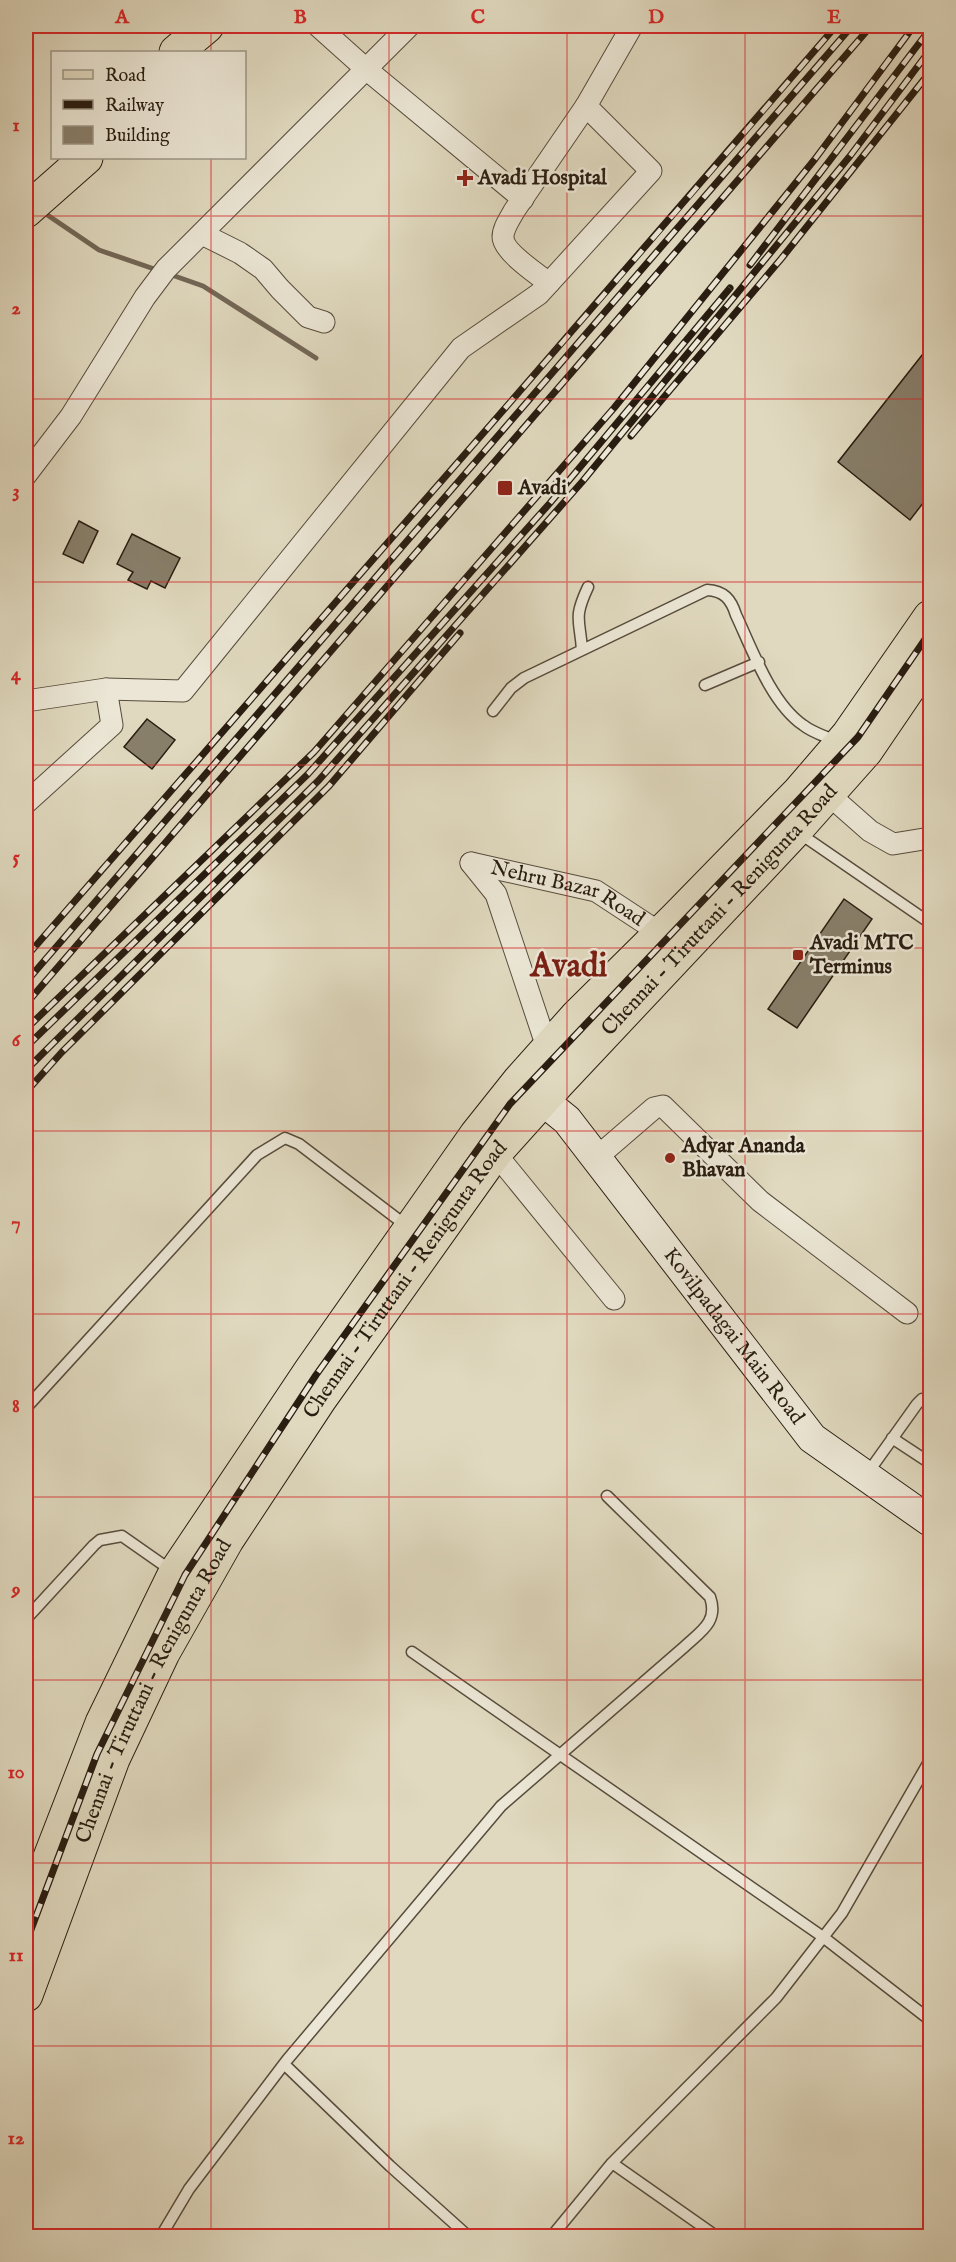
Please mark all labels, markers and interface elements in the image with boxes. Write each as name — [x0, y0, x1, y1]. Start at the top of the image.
text: A — [114, 5, 130, 30]
text: B — [293, 5, 307, 30]
text: C — [471, 5, 485, 30]
text: D — [648, 5, 664, 30]
text: E — [827, 5, 841, 30]
legend — [51, 51, 246, 159]
text: Road — [105, 65, 146, 88]
text: Railway — [105, 95, 164, 118]
text: 1 — [12, 113, 20, 138]
text: Building — [105, 125, 170, 148]
place label: Avadi Hospital — [477, 165, 608, 192]
marker: Avadi Hospital — [456, 169, 474, 187]
text: 2 — [11, 296, 21, 321]
place label: Avadi — [517, 475, 567, 502]
text: 3 — [12, 479, 20, 504]
marker: Avadi — [496, 479, 514, 497]
text: 4 — [11, 662, 22, 687]
street label: Chennai - Tiruttani - Renigunta Road — [595, 778, 844, 1042]
text: 5 — [12, 845, 20, 870]
street label: Nehru Bazar Road — [488, 854, 651, 933]
place label: Avadi MTC Terminus — [809, 930, 914, 981]
district label: Avadi — [529, 946, 608, 988]
marker: Avadi MTC Terminus — [791, 948, 805, 962]
text: 6 — [12, 1028, 22, 1053]
place label: Adyar Ananda Bhavan — [681, 1133, 806, 1184]
street label: Chennai - Tiruttani - Renigunta Road — [297, 1134, 514, 1424]
marker: Adyar Ananda Bhavan — [663, 1151, 677, 1165]
text: 7 — [11, 1211, 21, 1236]
street label: Kovilpadagai Main Road — [657, 1242, 811, 1431]
text: 8 — [12, 1394, 20, 1419]
street label: Chennai - Tiruttani - Renigunta Road — [70, 1534, 239, 1847]
text: 9 — [11, 1577, 21, 1602]
text: 10 — [7, 1760, 25, 1785]
text: 11 — [9, 1943, 23, 1968]
text: 12 — [8, 2126, 25, 2151]

